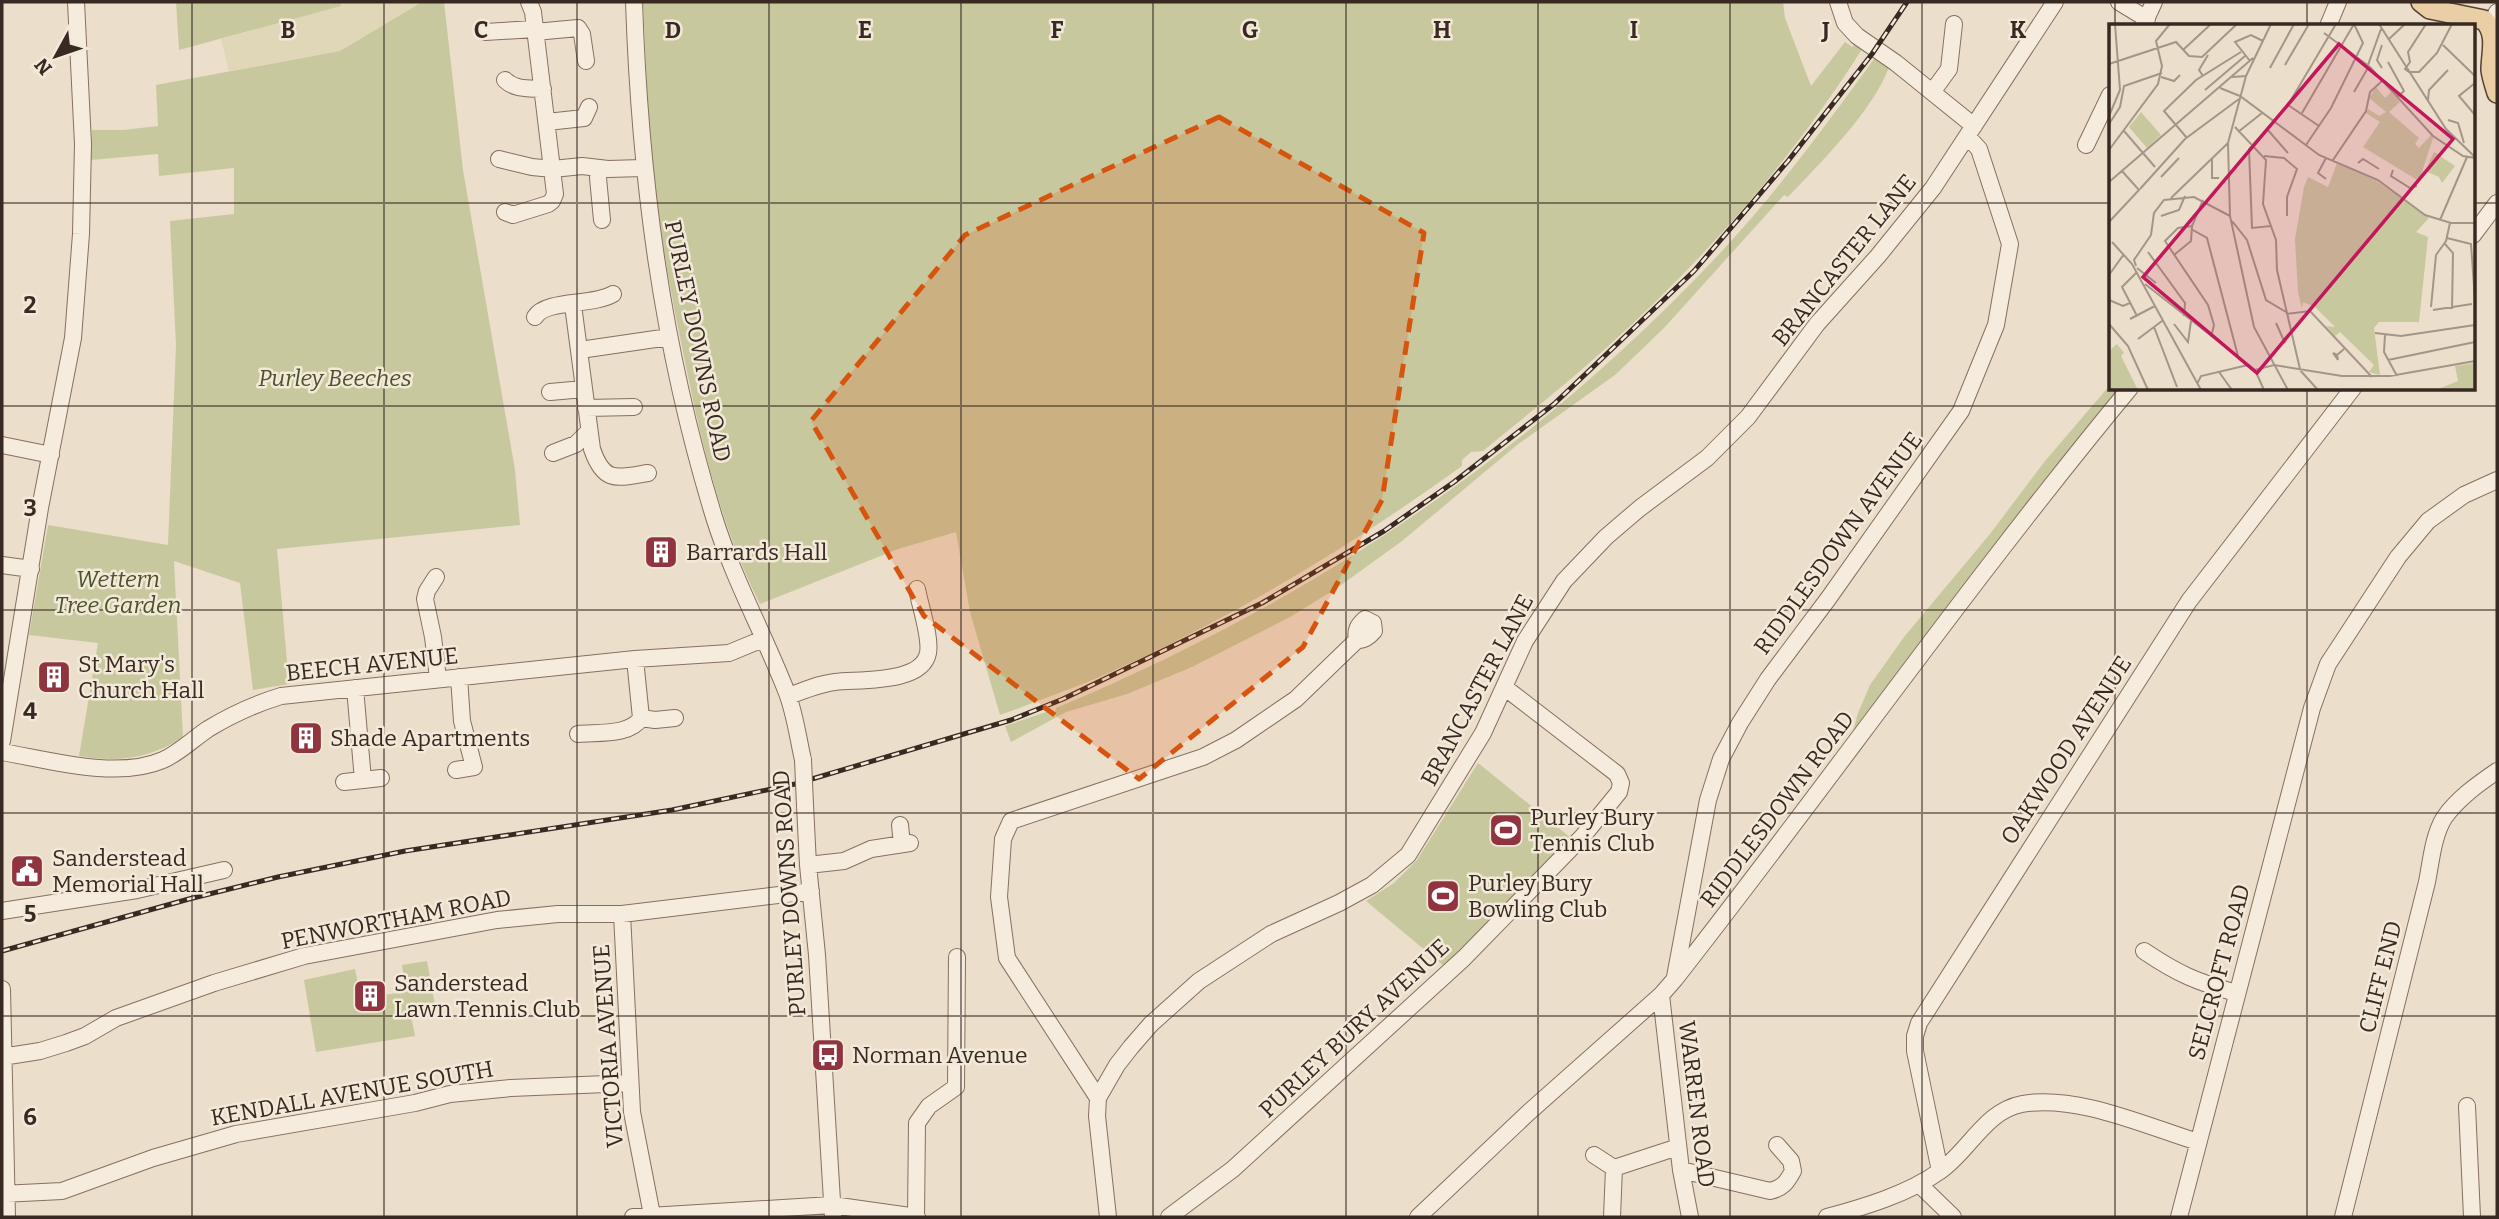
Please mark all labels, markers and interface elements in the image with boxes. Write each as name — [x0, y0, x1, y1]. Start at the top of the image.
text: B — [281, 16, 295, 44]
text: C — [474, 16, 488, 44]
text: D — [665, 16, 681, 44]
text: E — [858, 16, 872, 44]
text: F — [1051, 16, 1064, 44]
text: G — [1242, 16, 1259, 44]
text: H — [1433, 16, 1451, 44]
text: I — [1630, 16, 1638, 44]
text: J — [1820, 16, 1830, 44]
text: K — [2010, 16, 2027, 44]
north arrow — [21, 21, 91, 91]
inset map — [2109, 24, 2474, 390]
text: N — [30, 53, 57, 80]
street label: BRANCASTER LANE — [1766, 168, 1922, 352]
street label: PURLEY DOWNS ROAD — [659, 218, 737, 464]
text: 2 — [24, 291, 37, 319]
park label: Purley Beeches — [258, 364, 412, 392]
street label: RIDDLESDOWN AVENUE — [1748, 426, 1928, 660]
text: 3 — [23, 494, 37, 522]
building icon: Barrards Hall — [642, 533, 680, 571]
place label: Barrards Hall — [686, 538, 828, 566]
park label: Wettern Tree Garden — [55, 565, 181, 619]
street label: BRANCASTER LANE — [1415, 589, 1539, 791]
street label: BEECH AVENUE — [284, 641, 460, 687]
place label: St Mary's Church Hall — [78, 650, 205, 704]
street label: OAKWOOD AVENUE — [1995, 651, 2137, 849]
building icon: St Mary's Church Hall — [35, 658, 73, 696]
text: 4 — [23, 697, 37, 725]
street label: RIDDLESDOWN ROAD — [1694, 705, 1860, 913]
building icon: Shade Apartments — [287, 719, 325, 757]
place label: Shade Apartments — [330, 724, 530, 752]
street label: PURLEY DOWNS ROAD — [766, 769, 812, 1017]
place label: Purley Bury Tennis Club — [1530, 803, 1655, 857]
sports icon: Purley Bury Tennis Club — [1487, 811, 1525, 849]
place label: Sanderstead Memorial Hall — [52, 844, 204, 898]
public building icon: Sanderstead Memorial Hall — [8, 852, 46, 890]
place label: Purley Bury Bowling Club — [1468, 869, 1607, 923]
sports icon: Purley Bury Bowling Club — [1424, 877, 1462, 915]
street label: SELCROFT ROAD — [2182, 881, 2256, 1063]
street label: PENWORTHAM ROAD — [279, 883, 513, 955]
text: 5 — [24, 900, 36, 928]
street label: CLIFF END — [2353, 918, 2407, 1036]
street label: PURLEY BURY AVENUE — [1253, 933, 1455, 1123]
street label: VICTORIA AVENUE — [587, 943, 629, 1149]
place label: Sanderstead Lawn Tennis Club — [394, 969, 581, 1023]
building icon: Sanderstead Lawn Tennis Club — [351, 977, 389, 1015]
street label: WARREN ROAD — [1673, 1019, 1721, 1189]
bus stop icon: Norman Avenue — [809, 1036, 847, 1074]
place label: Norman Avenue — [852, 1041, 1027, 1069]
street label: KENDALL AVENUE SOUTH — [208, 1054, 496, 1132]
text: 6 — [23, 1103, 37, 1131]

